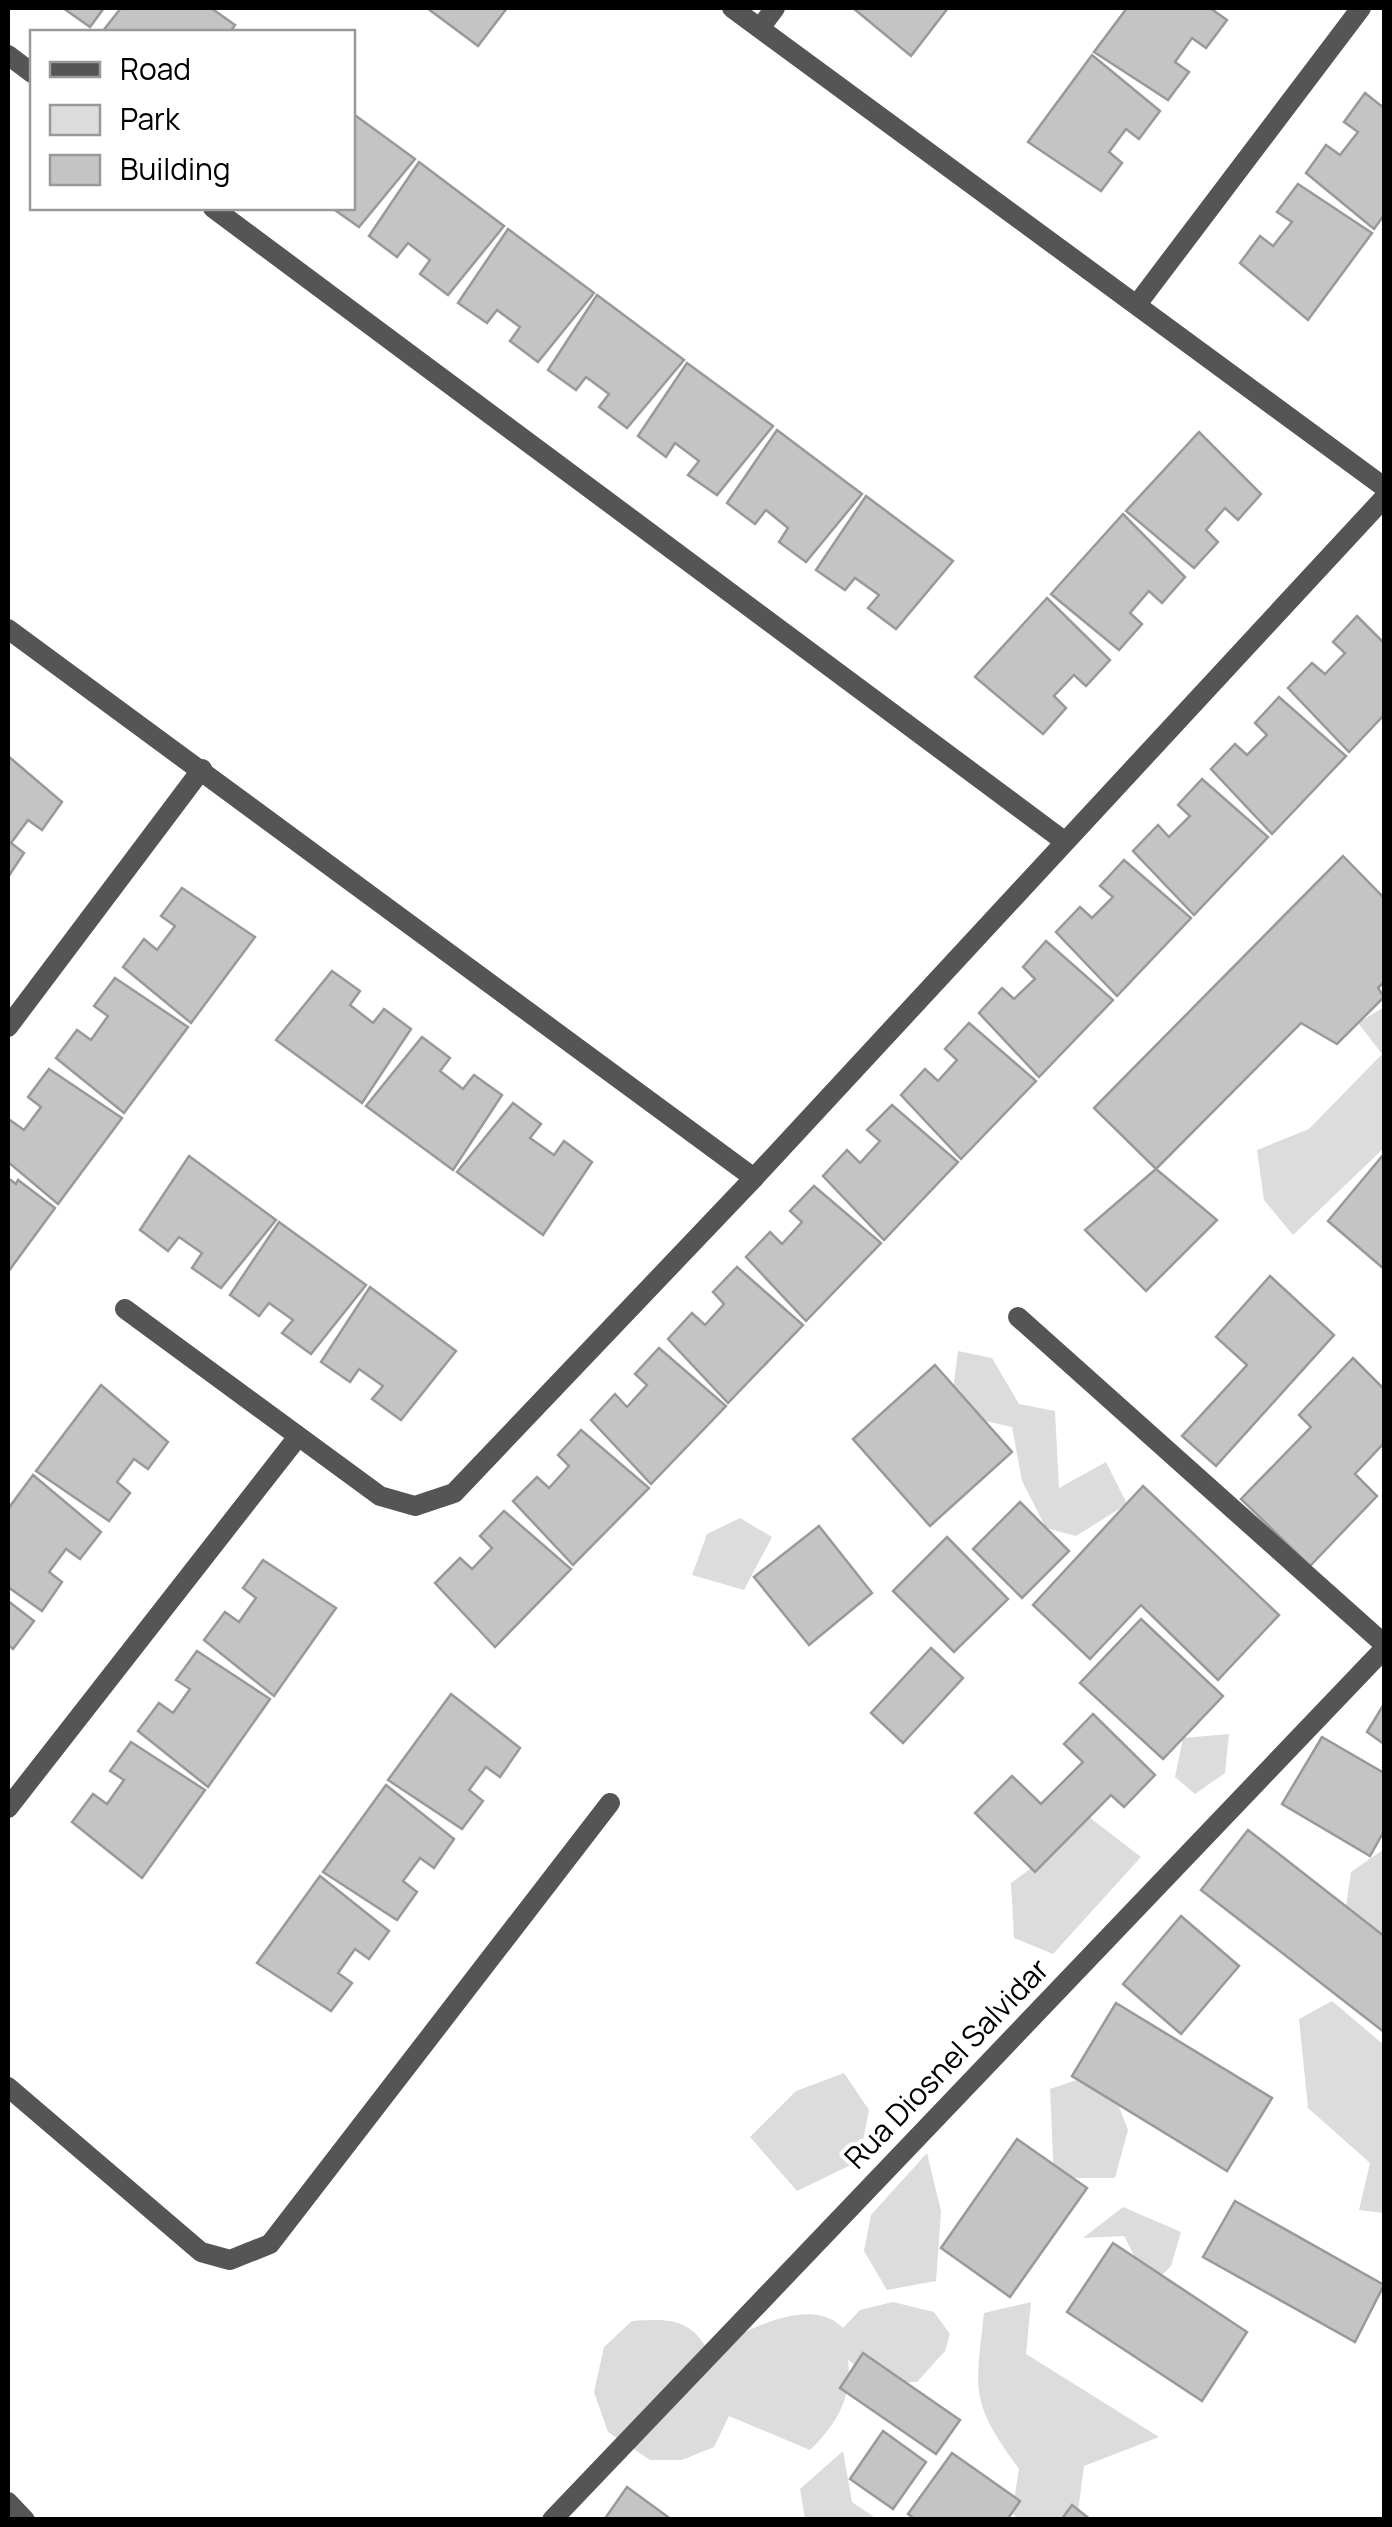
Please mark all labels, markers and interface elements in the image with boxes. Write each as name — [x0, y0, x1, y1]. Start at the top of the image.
legend — [30, 30, 355, 210]
text: Road — [120, 48, 191, 89]
text: Park — [120, 98, 181, 139]
text: Building — [120, 148, 231, 189]
street label: Rua Diosnel Salvidar — [835, 1949, 1057, 2177]

